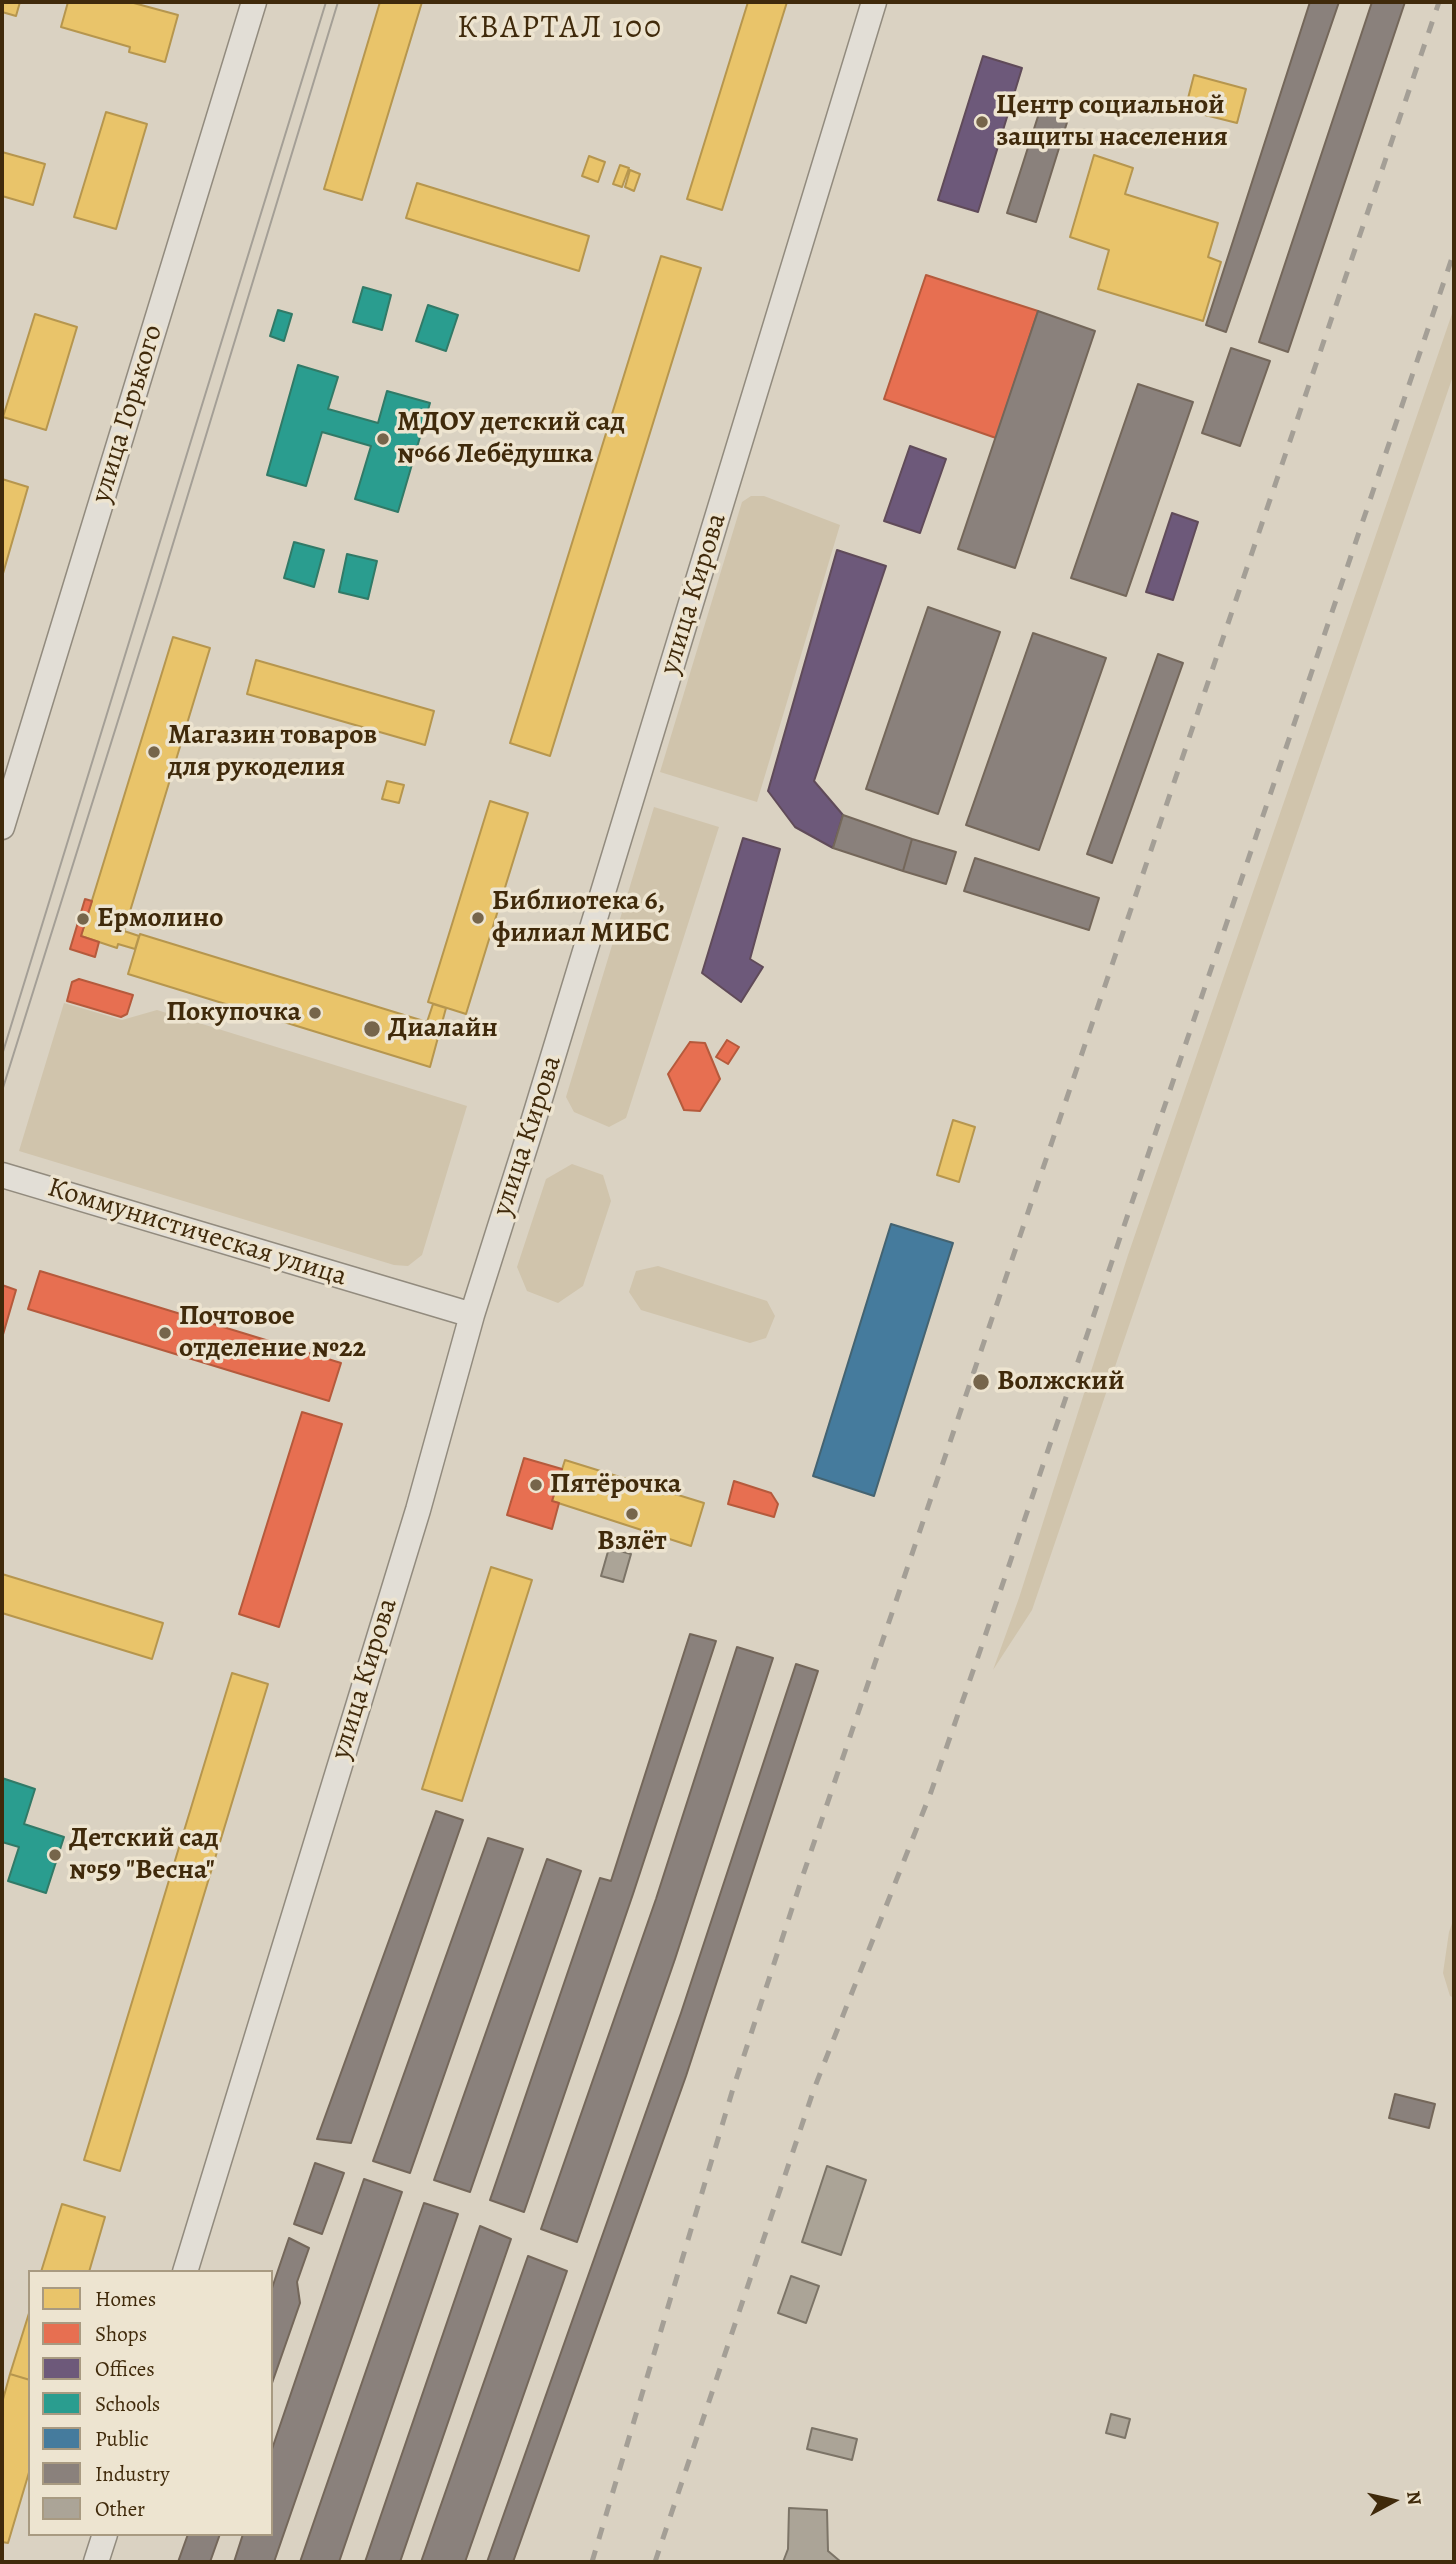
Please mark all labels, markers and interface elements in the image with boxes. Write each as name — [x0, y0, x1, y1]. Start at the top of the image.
district label: КВАРТАЛ 100 — [458, 10, 662, 48]
place label: Центр социальной защиты населения — [996, 89, 1228, 155]
marker: Центр социальной защиты населения — [974, 114, 990, 130]
street label: улица Горького — [85, 321, 171, 507]
place label: МДОУ детский сад №66 Лебёдушка — [397, 406, 625, 472]
marker: МДОУ детский сад №66 Лебёдушка — [375, 431, 391, 447]
street label: улица Кирова — [654, 510, 734, 678]
place label: Магазин товаров для рукоделия — [168, 719, 377, 785]
marker: Магазин товаров для рукоделия — [146, 744, 162, 760]
place label: Библиотека 6, филиал МИБС — [492, 885, 670, 951]
place label: Ермолино — [97, 902, 223, 936]
marker: Библиотека 6, филиал МИБС — [470, 910, 486, 926]
marker: Ермолино — [75, 911, 91, 927]
place label: Покупочка — [166, 996, 301, 1030]
marker: Покупочка — [307, 1005, 323, 1021]
place label: Диалайн — [388, 1012, 498, 1046]
marker: Диалайн — [362, 1019, 382, 1039]
street label: улица Кирова — [486, 1052, 570, 1220]
street label: Коммунистическая улица — [43, 1171, 351, 1295]
place label: Почтовое отделение №22 — [179, 1300, 366, 1366]
marker: Почтовое отделение №22 — [157, 1325, 173, 1341]
place label: Волжский — [997, 1365, 1125, 1399]
marker: Волжский — [971, 1372, 991, 1392]
place label: Пятёрочка — [550, 1468, 681, 1502]
marker: Пятёрочка — [528, 1477, 544, 1493]
marker: Взлёт — [624, 1506, 640, 1522]
place label: Взлёт — [597, 1525, 667, 1559]
street label: улица Кирова — [325, 1595, 405, 1763]
place label: Детский сад №59 "Весна" — [69, 1822, 219, 1888]
marker: Детский сад №59 "Весна" — [47, 1847, 63, 1863]
legend — [28, 2270, 273, 2536]
text: Homes — [95, 2285, 156, 2313]
text: Shops — [95, 2320, 147, 2348]
text: Offices — [95, 2355, 155, 2383]
text: Schools — [95, 2390, 160, 2418]
text: Public — [95, 2425, 149, 2453]
text: Industry — [95, 2460, 170, 2488]
north arrow — [1358, 2466, 1428, 2536]
text: N — [1400, 2489, 1428, 2507]
text: Other — [95, 2495, 145, 2523]

